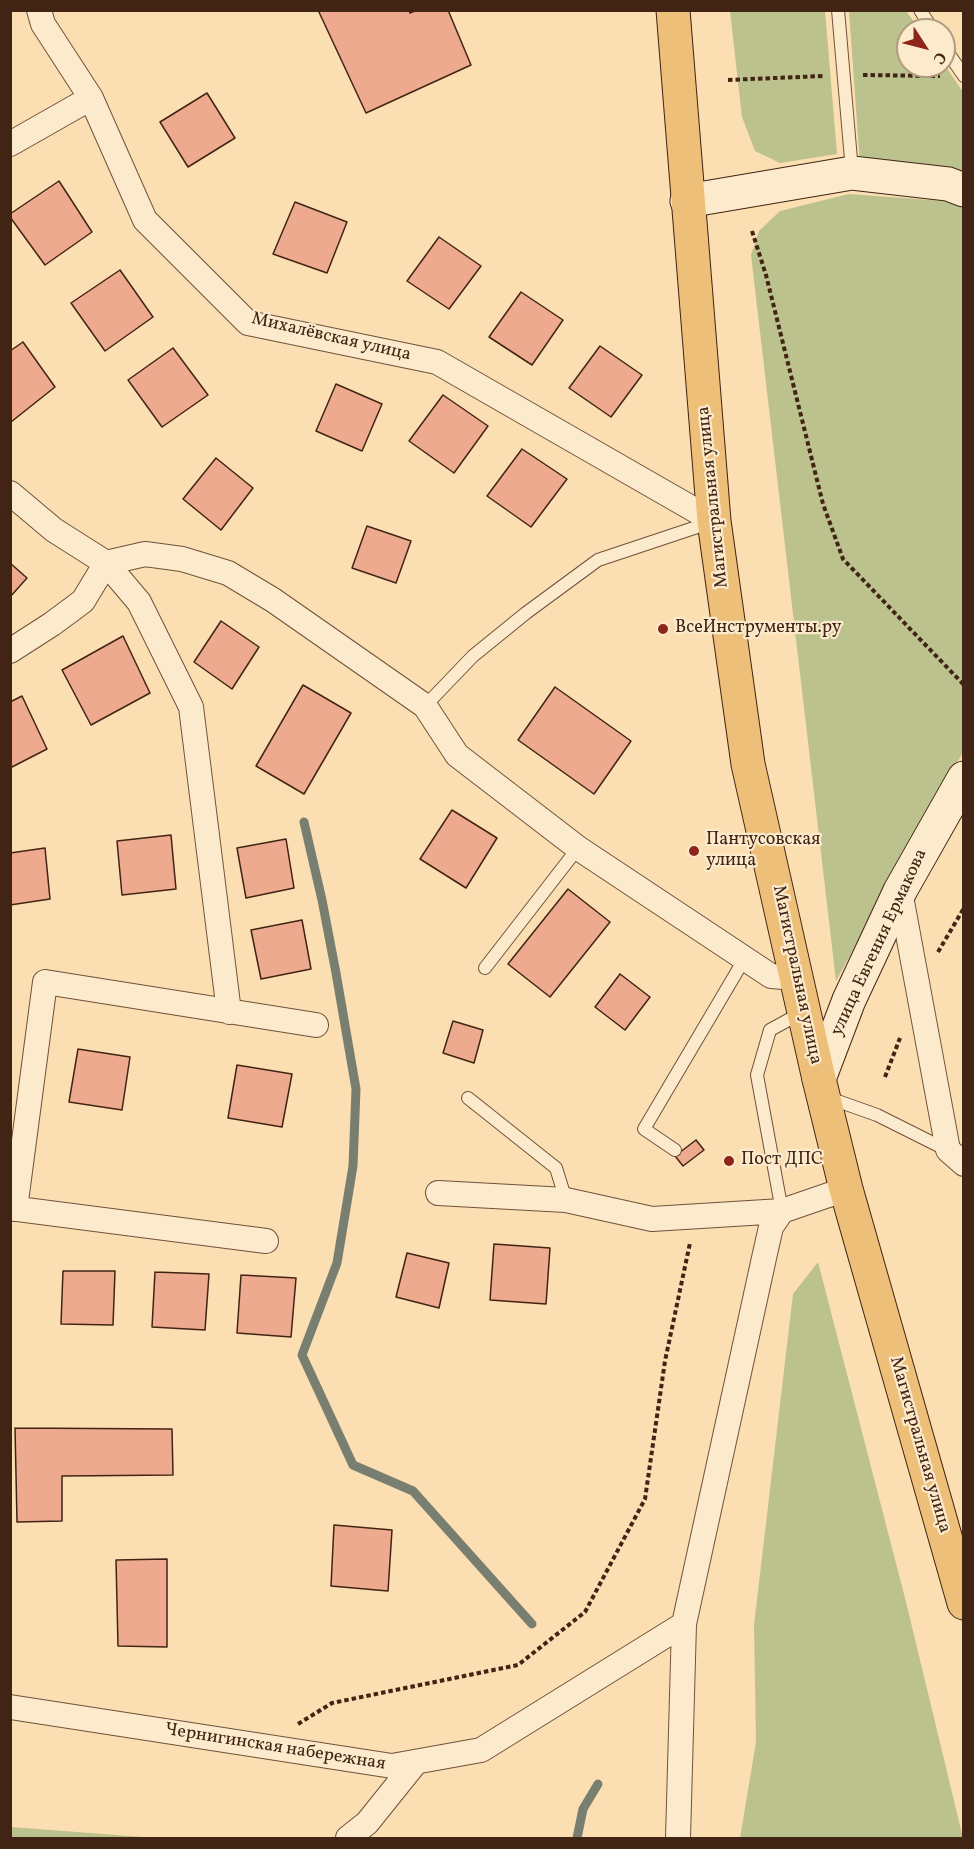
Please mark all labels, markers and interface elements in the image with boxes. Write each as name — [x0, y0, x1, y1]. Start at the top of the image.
north arrow — [896, 18, 956, 78]
text: С — [927, 47, 951, 68]
street label: Михалёвская улица — [249, 309, 413, 367]
street label: Магистральная улица — [694, 405, 734, 589]
place label: ВсеИнструменты.ру — [675, 618, 842, 640]
marker: ВсеИнструменты.ру — [656, 622, 670, 636]
place label: Пантусовская улица — [706, 830, 820, 872]
marker: Пантусовская улица — [687, 844, 701, 858]
street label: улица Евгения Ермакова — [827, 846, 933, 1040]
street label: Магистральная улица — [766, 883, 826, 1067]
place label: Пост ДПС — [741, 1150, 823, 1172]
marker: Пост ДПС — [722, 1154, 736, 1168]
street label: Магистральная улица — [883, 1354, 955, 1536]
street label: Чернигинская набережная — [163, 1720, 387, 1776]

